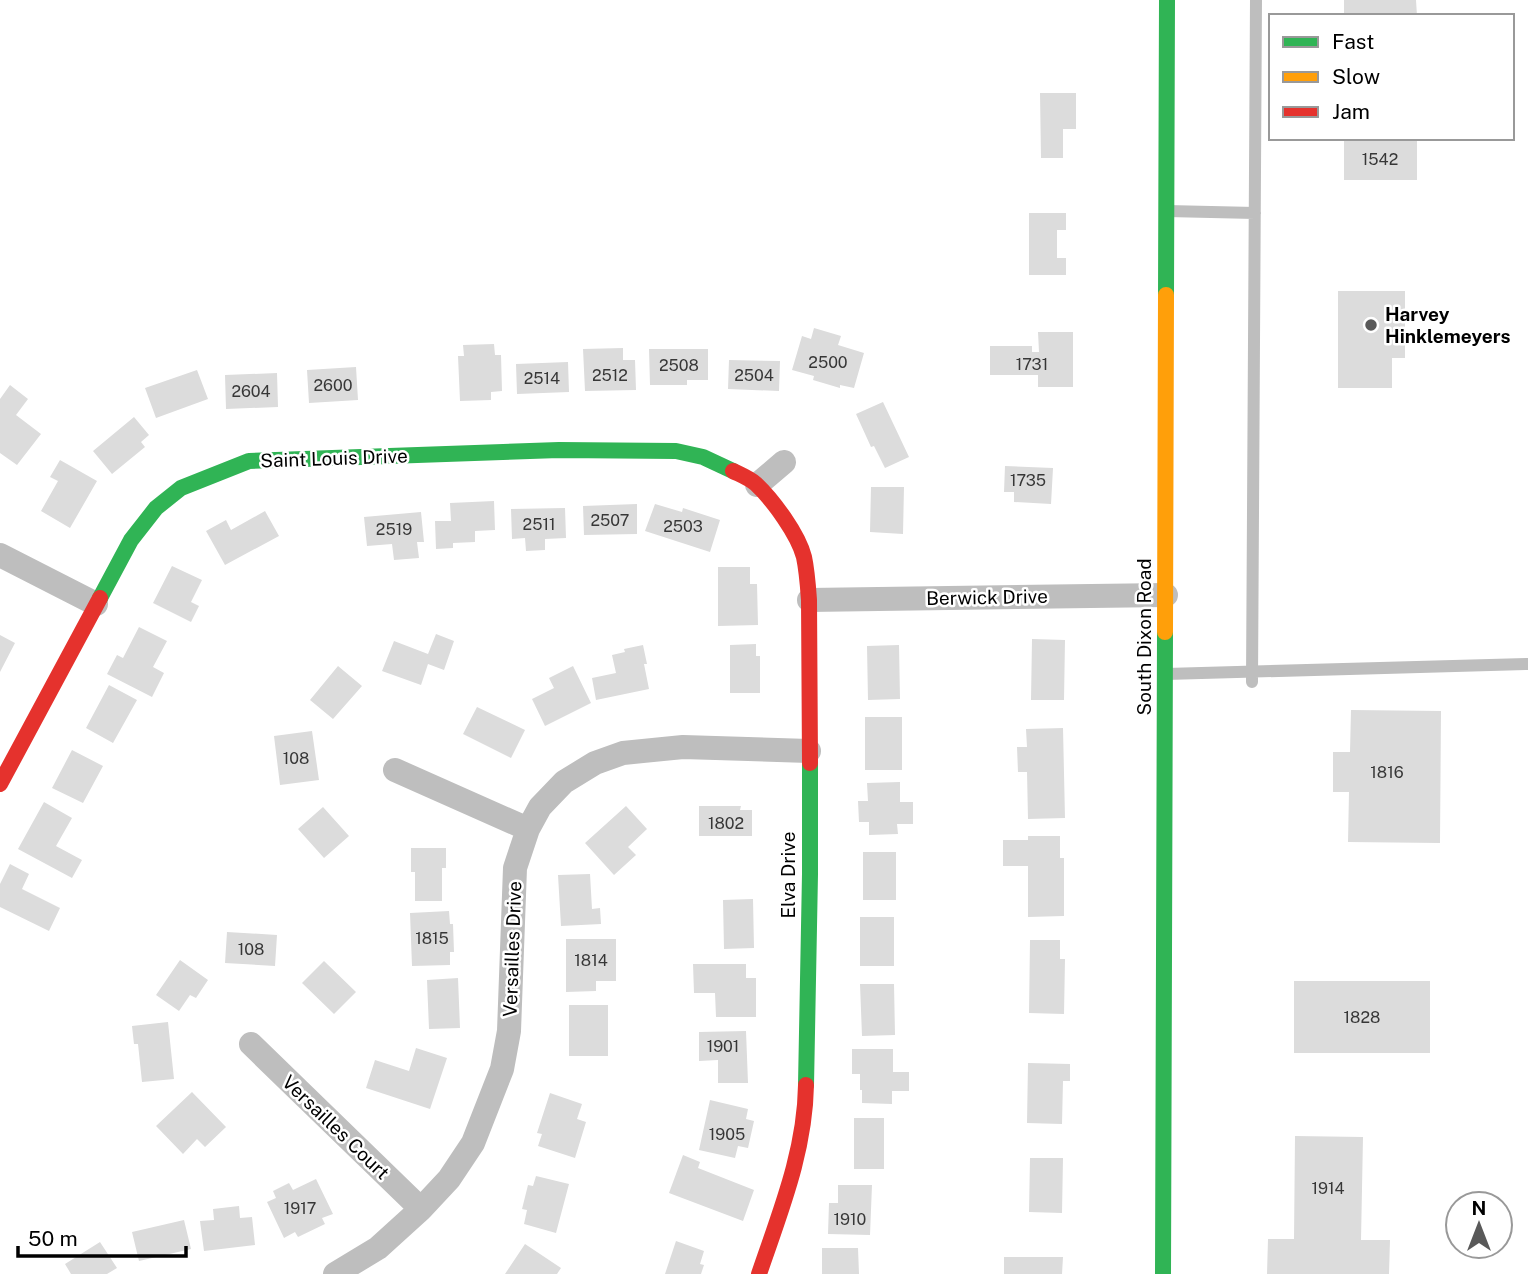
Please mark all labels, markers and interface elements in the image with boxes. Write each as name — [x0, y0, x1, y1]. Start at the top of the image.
legend — [1269, 14, 1514, 140]
text: Fast — [1332, 29, 1374, 54]
text: Slow — [1332, 64, 1380, 89]
text: Jam — [1332, 99, 1370, 124]
house number: 1542 — [1362, 150, 1398, 169]
place label: Harvey Hinklemeyers — [1385, 303, 1511, 347]
marker: Harvey Hinklemeyers — [1363, 317, 1379, 333]
house number: 2500 — [808, 353, 848, 372]
house number: 1731 — [1016, 355, 1048, 374]
house number: 2508 — [659, 356, 699, 375]
house number: 2512 — [592, 366, 628, 385]
house number: 2504 — [734, 366, 774, 385]
house number: 2514 — [524, 369, 560, 388]
house number: 2600 — [314, 376, 353, 395]
house number: 2604 — [231, 382, 271, 401]
street label: Saint Louis Drive — [260, 444, 408, 472]
house number: 1735 — [1010, 471, 1046, 490]
house number: 2507 — [591, 511, 629, 530]
house number: 2511 — [523, 515, 555, 534]
house number: 2503 — [663, 517, 703, 536]
house number: 2519 — [376, 520, 412, 539]
street label: South Dixon Road — [1133, 558, 1155, 716]
street label: Berwick Drive — [926, 585, 1048, 609]
house number: 108 — [283, 749, 309, 768]
house number: 1816 — [1370, 763, 1404, 782]
house number: 1802 — [708, 814, 744, 833]
street label: Elva Drive — [777, 832, 799, 918]
street label: Versailles Drive — [499, 881, 525, 1017]
house number: 1815 — [415, 929, 449, 948]
house number: 108 — [238, 940, 264, 959]
house number: 1814 — [574, 951, 608, 970]
house number: 1828 — [1344, 1008, 1380, 1027]
house number: 1901 — [707, 1037, 739, 1056]
street label: Versailles Court — [278, 1070, 394, 1184]
house number: 1905 — [709, 1125, 745, 1144]
house number: 1914 — [1311, 1179, 1345, 1198]
north arrow — [1444, 1190, 1514, 1260]
text: N — [1472, 1197, 1486, 1219]
house number: 1917 — [284, 1199, 316, 1218]
house number: 1910 — [834, 1210, 867, 1229]
scale bar — [18, 1214, 186, 1258]
text: 50 m — [28, 1226, 78, 1251]

